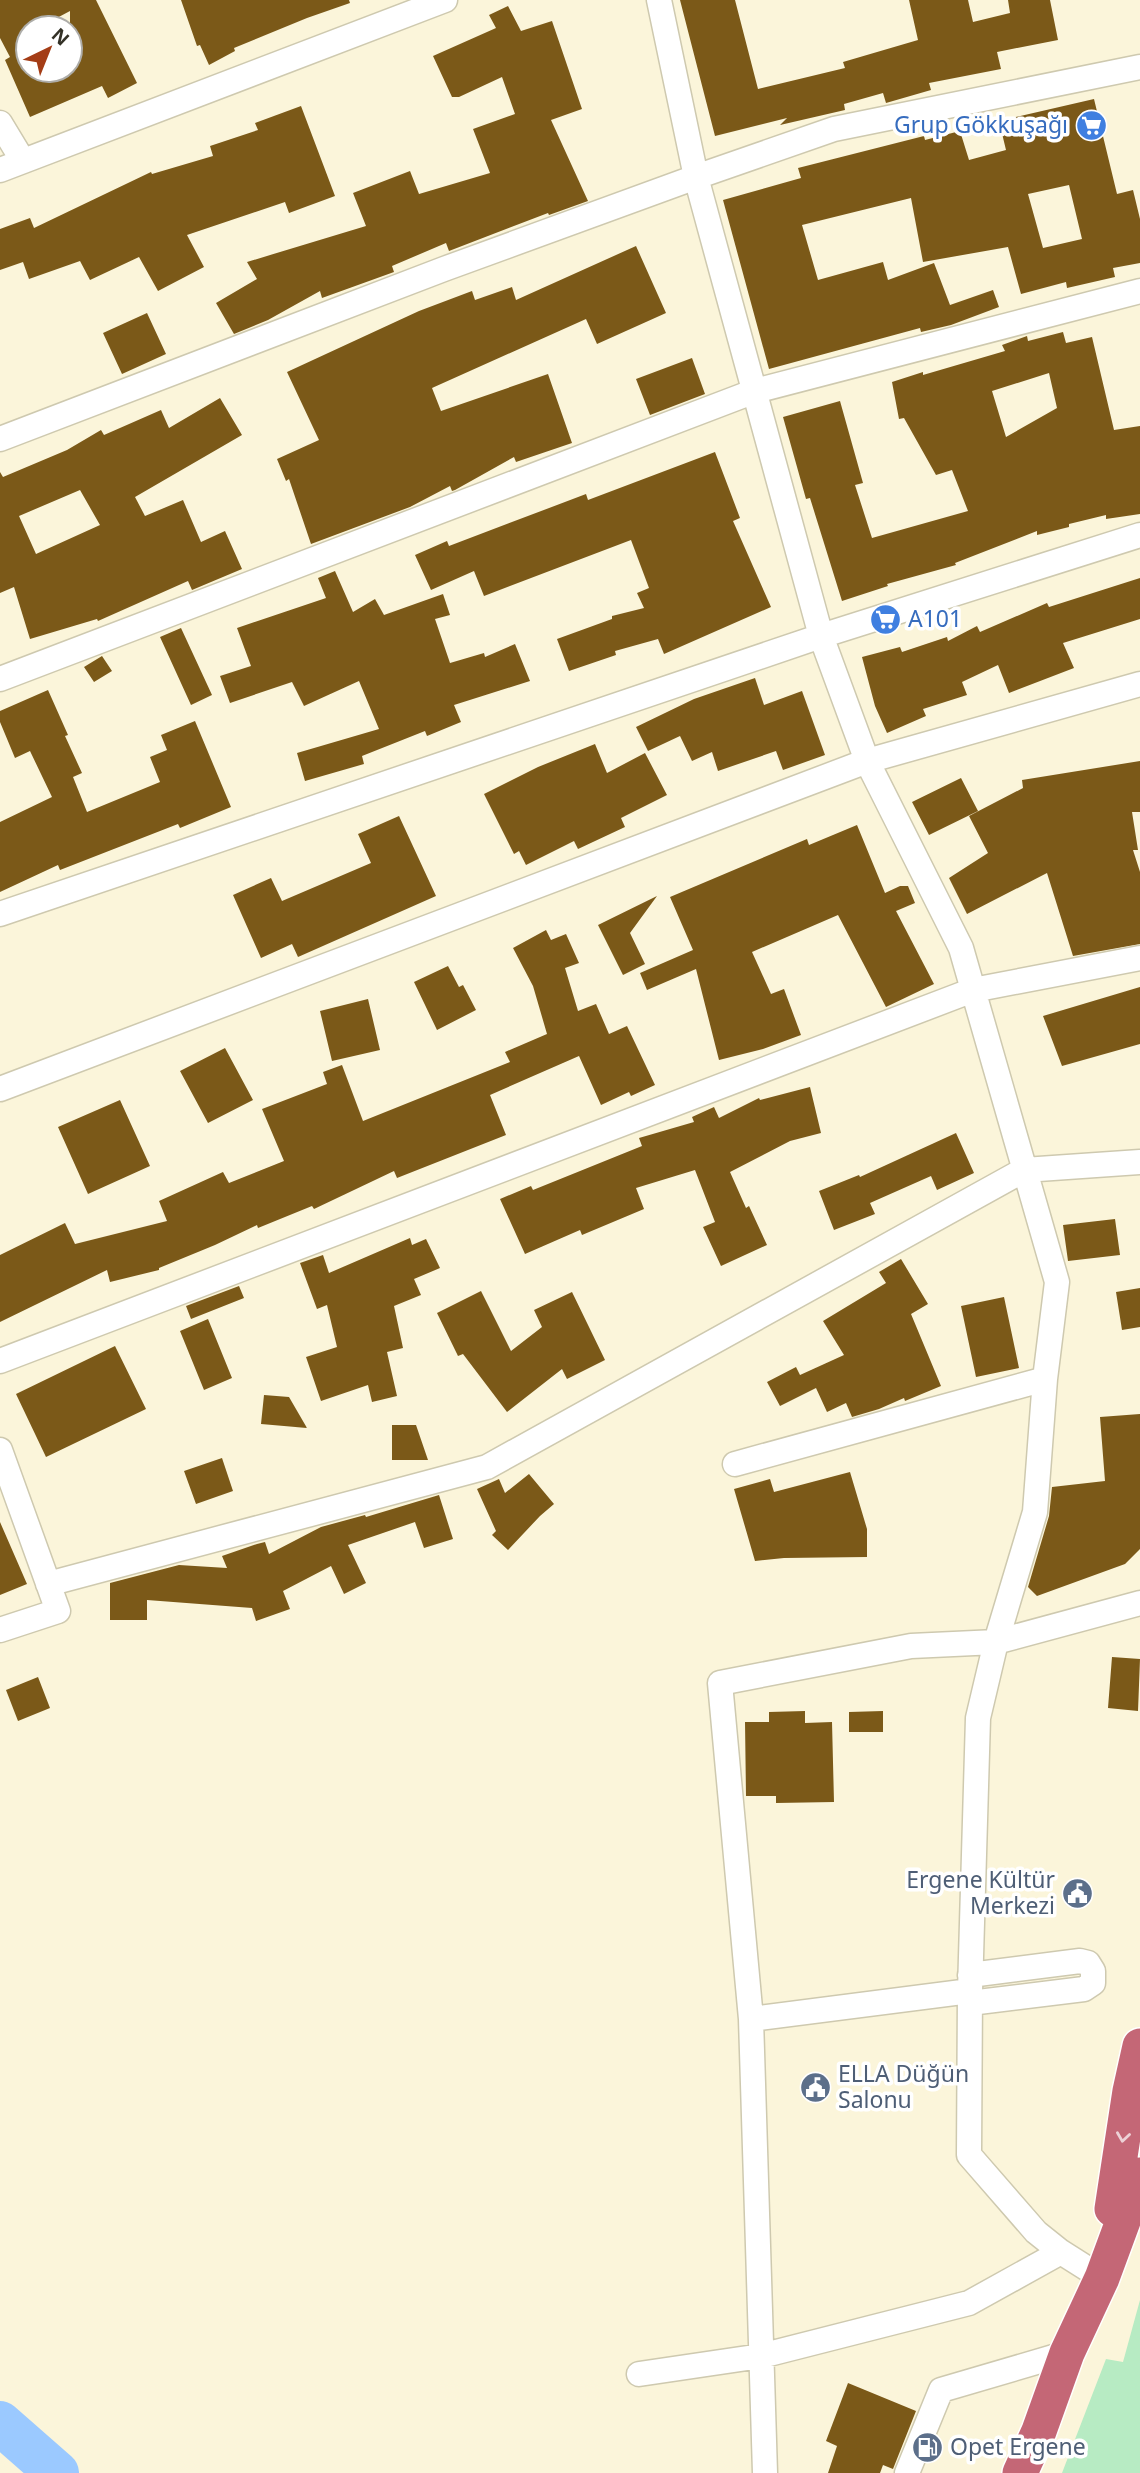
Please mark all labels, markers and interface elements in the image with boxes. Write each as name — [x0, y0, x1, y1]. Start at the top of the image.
north arrow — [14, 14, 84, 84]
text: N — [46, 22, 75, 51]
place label: Grup Gökkuşağı — [894, 108, 1068, 140]
supermarket icon: Grup Gökkuşağı — [1074, 108, 1108, 142]
supermarket icon: A101 — [868, 602, 902, 636]
place label: A101 — [908, 602, 962, 634]
place label: Ergene Kültür Merkezi — [906, 1863, 1055, 1921]
public building icon: Ergene Kültür Merkezi — [1061, 1876, 1095, 1910]
place label: ELLA Düğün Salonu — [838, 2057, 969, 2115]
public building icon: ELLA Düğün Salonu — [798, 2070, 832, 2104]
one-way arrow — [1116, 2131, 1131, 2143]
fuel station icon: Opet Ergene — [910, 2430, 944, 2464]
place label: Opet Ergene — [950, 2430, 1086, 2462]

